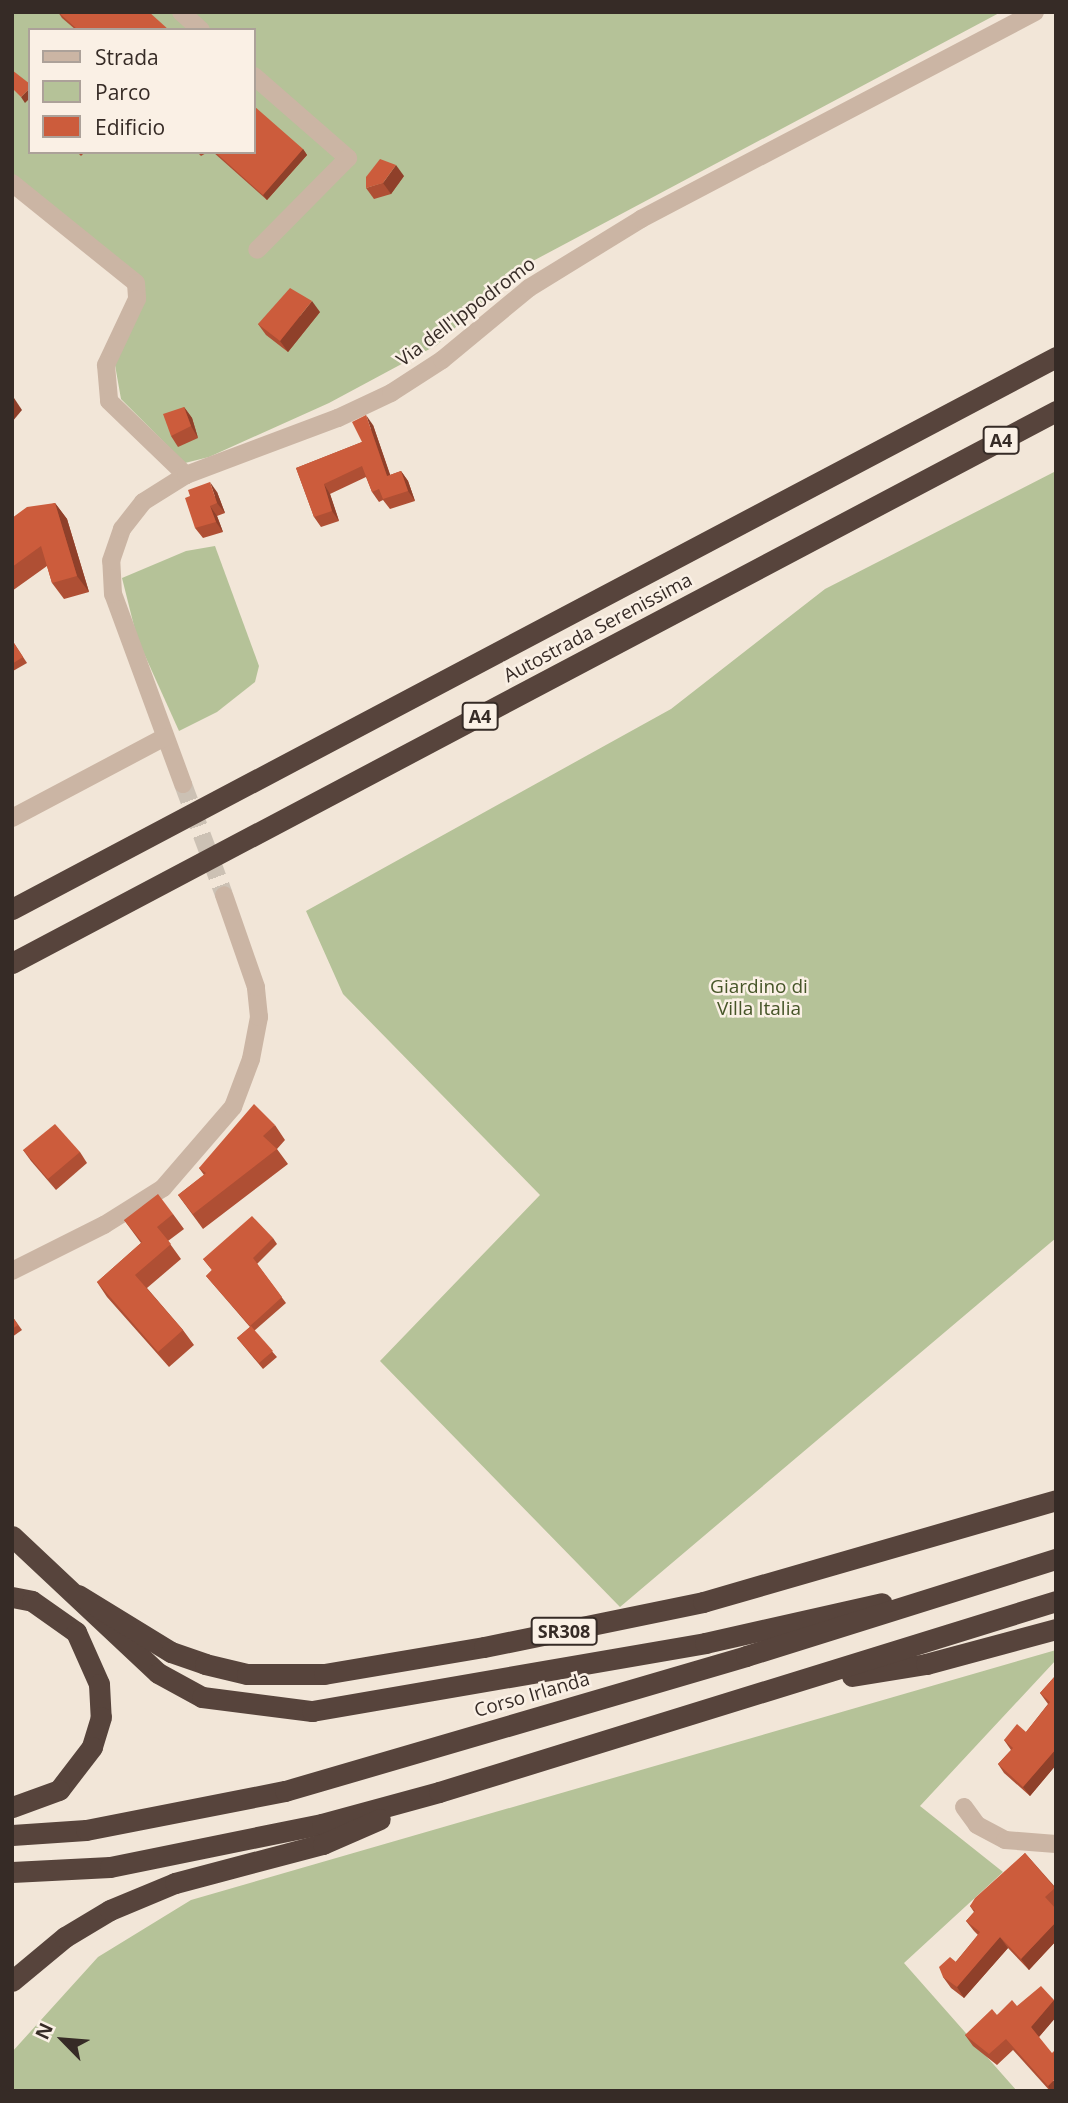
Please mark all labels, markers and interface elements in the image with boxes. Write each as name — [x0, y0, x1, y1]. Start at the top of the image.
legend — [28, 28, 256, 154]
text: Strada — [95, 43, 159, 71]
text: Parco — [95, 78, 151, 106]
text: Edificio — [95, 113, 165, 141]
street label: Via dell'Ippodromo — [392, 252, 540, 372]
road number: A4 — [982, 426, 1020, 454]
street label: Autostrada Serenissima — [500, 569, 696, 687]
road number: A4 — [461, 702, 499, 730]
park label: Giardino di Villa Italia — [710, 976, 808, 1020]
road number: SR308 — [529, 1616, 599, 1646]
street label: Corso Irlanda — [472, 1668, 592, 1722]
north arrow — [28, 2005, 98, 2075]
text: N — [29, 2019, 59, 2044]

